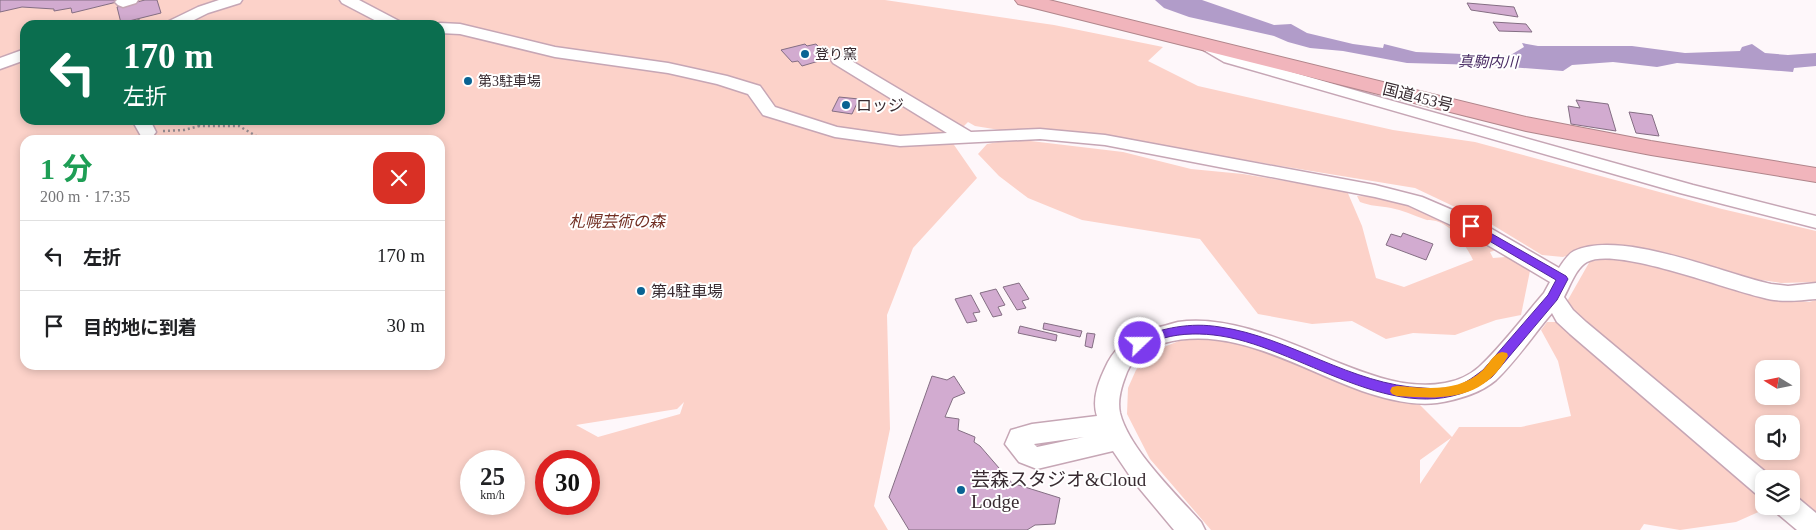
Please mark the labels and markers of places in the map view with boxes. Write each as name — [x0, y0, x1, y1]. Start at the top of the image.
place label: 登り窯 — [815, 47, 857, 62]
marker: 登り窯 — [799, 48, 811, 60]
place label: 第3駐車場 — [478, 73, 541, 89]
marker: 第3駐車場 — [462, 75, 474, 87]
place label: ロッジ — [856, 97, 904, 114]
marker: ロッジ — [840, 99, 852, 111]
pin — [1450, 205, 1492, 247]
place label: 第4駐車場 — [651, 283, 723, 300]
marker: 第4駐車場 — [635, 285, 647, 297]
place label: 芸森スタジオ&Cloud Lodge — [971, 469, 1147, 512]
marker: 芸森スタジオ&Cloud Lodge — [955, 484, 967, 496]

